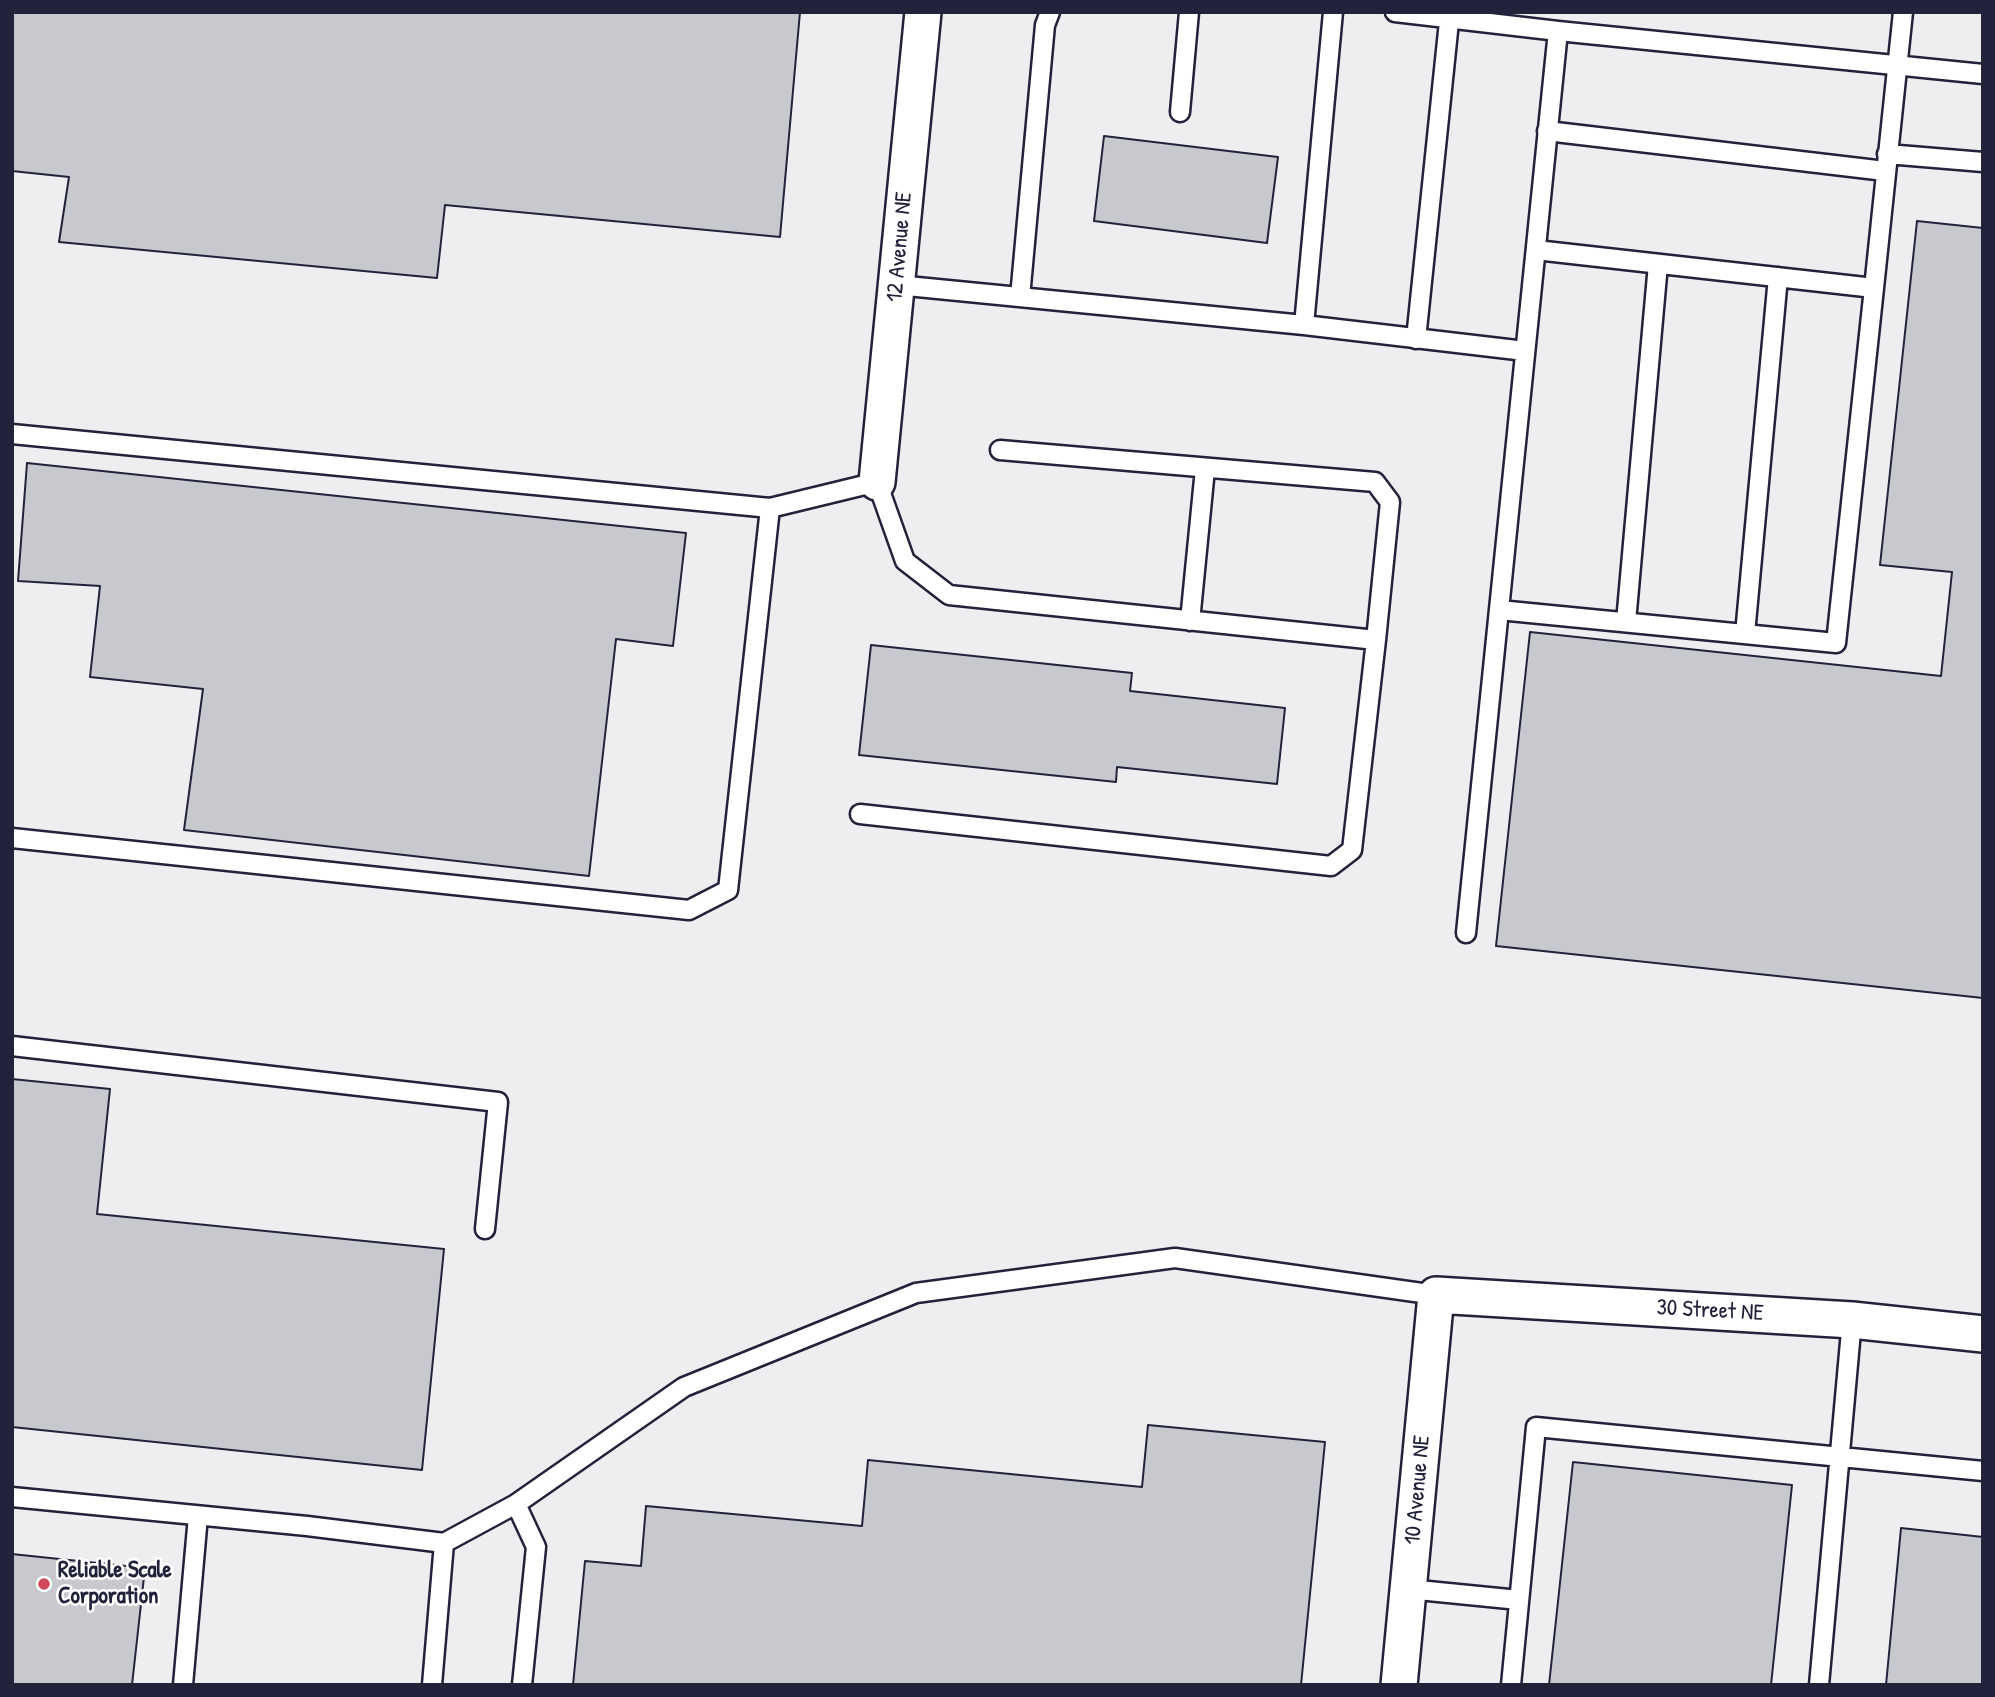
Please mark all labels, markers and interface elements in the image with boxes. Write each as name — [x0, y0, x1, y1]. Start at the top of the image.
street label: 12 Avenue NE — [881, 191, 919, 303]
street label: 30 Street NE — [1656, 1294, 1764, 1328]
street label: 10 Avenue NE — [1399, 1434, 1437, 1546]
place label: Reliable Scale Corporation — [58, 1557, 172, 1611]
marker: Reliable Scale Corporation — [36, 1576, 52, 1592]

